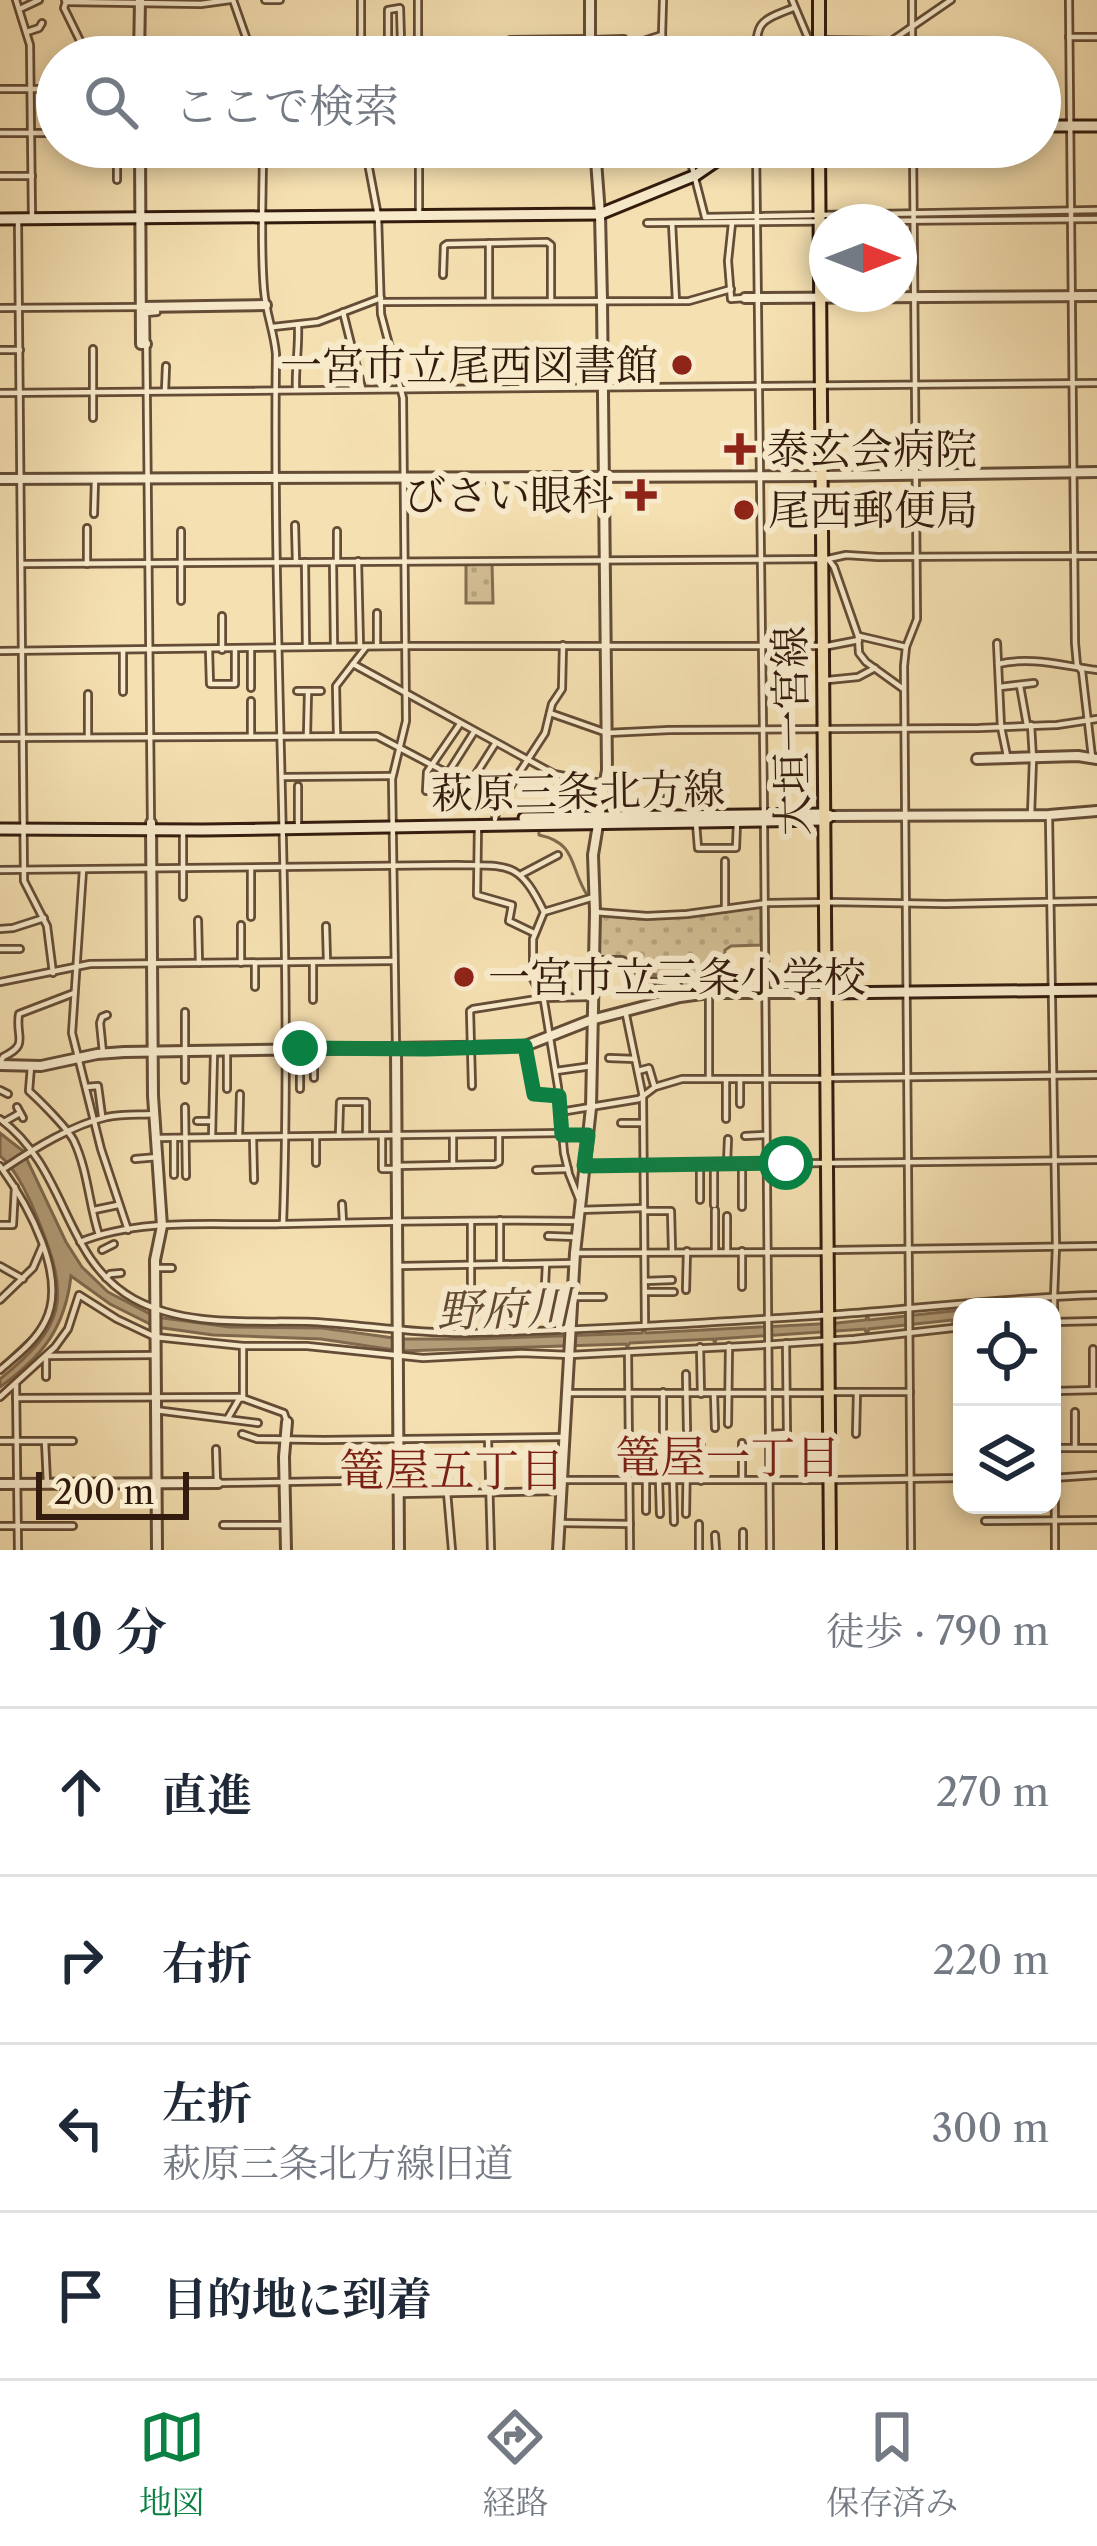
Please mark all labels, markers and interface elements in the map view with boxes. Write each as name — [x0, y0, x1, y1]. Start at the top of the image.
search box — [36, 36, 1061, 168]
icon: search — [78, 69, 144, 135]
text: ここで検索 — [174, 78, 399, 134]
north arrow — [809, 204, 917, 312]
place label: 一宮市立尾西図書館 — [280, 339, 658, 391]
marker: 一宮市立尾西図書館 — [669, 352, 695, 378]
place label: 泰玄会病院 — [767, 423, 977, 475]
marker: 泰玄会病院 — [724, 433, 756, 465]
place label: びさい眼科 — [404, 469, 614, 521]
marker: びさい眼科 — [625, 479, 657, 511]
place label: 尾西郵便局 — [768, 484, 978, 536]
marker: 尾西郵便局 — [731, 497, 757, 523]
street label: 大垣一宮線 — [763, 626, 819, 836]
street label: 萩原三条北方線 — [431, 762, 725, 820]
place label: 一宮市立三条小学校 — [488, 951, 866, 1003]
marker: 一宮市立三条小学校 — [451, 964, 477, 990]
route end — [273, 1021, 327, 1075]
route start — [759, 1136, 813, 1190]
water label: 野府川 — [436, 1278, 577, 1339]
map controls — [953, 1298, 1061, 1514]
button: locate — [953, 1298, 1061, 1406]
button: layers — [953, 1406, 1061, 1514]
district label: 篭屋一丁目 — [615, 1429, 841, 1485]
district label: 篭屋五丁目 — [339, 1442, 565, 1498]
scale bar — [36, 1466, 189, 1519]
text: 200 m — [54, 1472, 154, 1513]
text: 10 分 — [48, 1601, 167, 1663]
text: 徒歩 · 790 m — [826, 1607, 1049, 1655]
icon: ahead — [48, 1759, 114, 1825]
text: 直進 — [162, 1767, 252, 1823]
text: 270 m — [936, 1768, 1049, 1816]
icon: right — [48, 1927, 114, 1993]
text: 右折 — [162, 1935, 252, 1991]
text: 220 m — [933, 1936, 1049, 1984]
text: 左折 — [162, 2075, 252, 2131]
icon: left — [48, 2095, 114, 2161]
text: 300 m — [931, 2104, 1049, 2152]
text: 萩原三条北方線旧道 — [162, 2139, 513, 2187]
icon: arrive — [48, 2263, 114, 2329]
text: 目的地に到着 — [162, 2271, 432, 2327]
tab: 地図 — [139, 2404, 205, 2523]
tab: 経路 — [482, 2404, 548, 2523]
tab: 保存済み — [826, 2404, 958, 2523]

